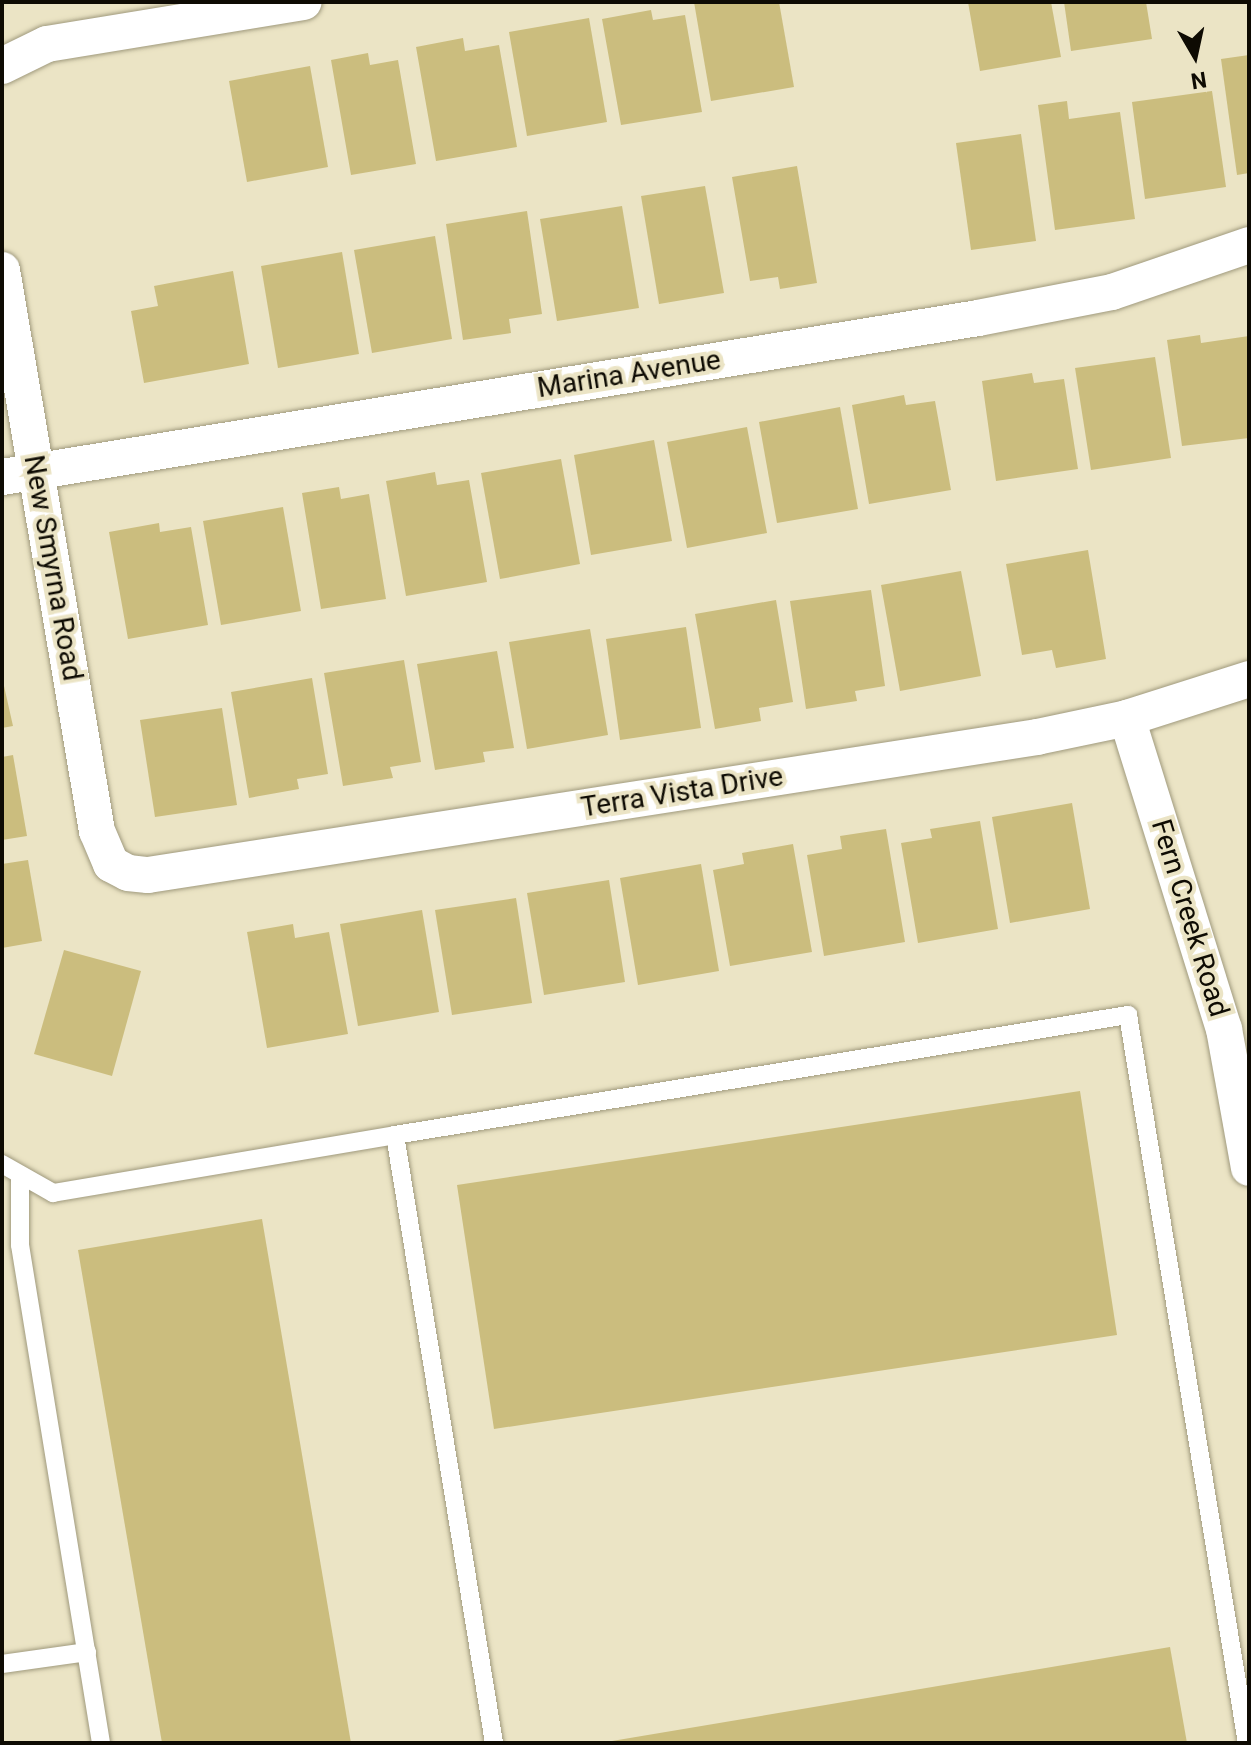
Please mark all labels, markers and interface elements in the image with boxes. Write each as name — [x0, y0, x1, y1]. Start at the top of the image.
north arrow — [1155, 16, 1235, 96]
text: N — [1189, 67, 1208, 94]
street label: Marina Avenue — [535, 343, 723, 405]
street label: New Smyrna Road — [17, 453, 89, 683]
street label: Terra Vista Drive — [579, 759, 785, 825]
street label: Fern Creek Road — [1144, 815, 1236, 1021]

